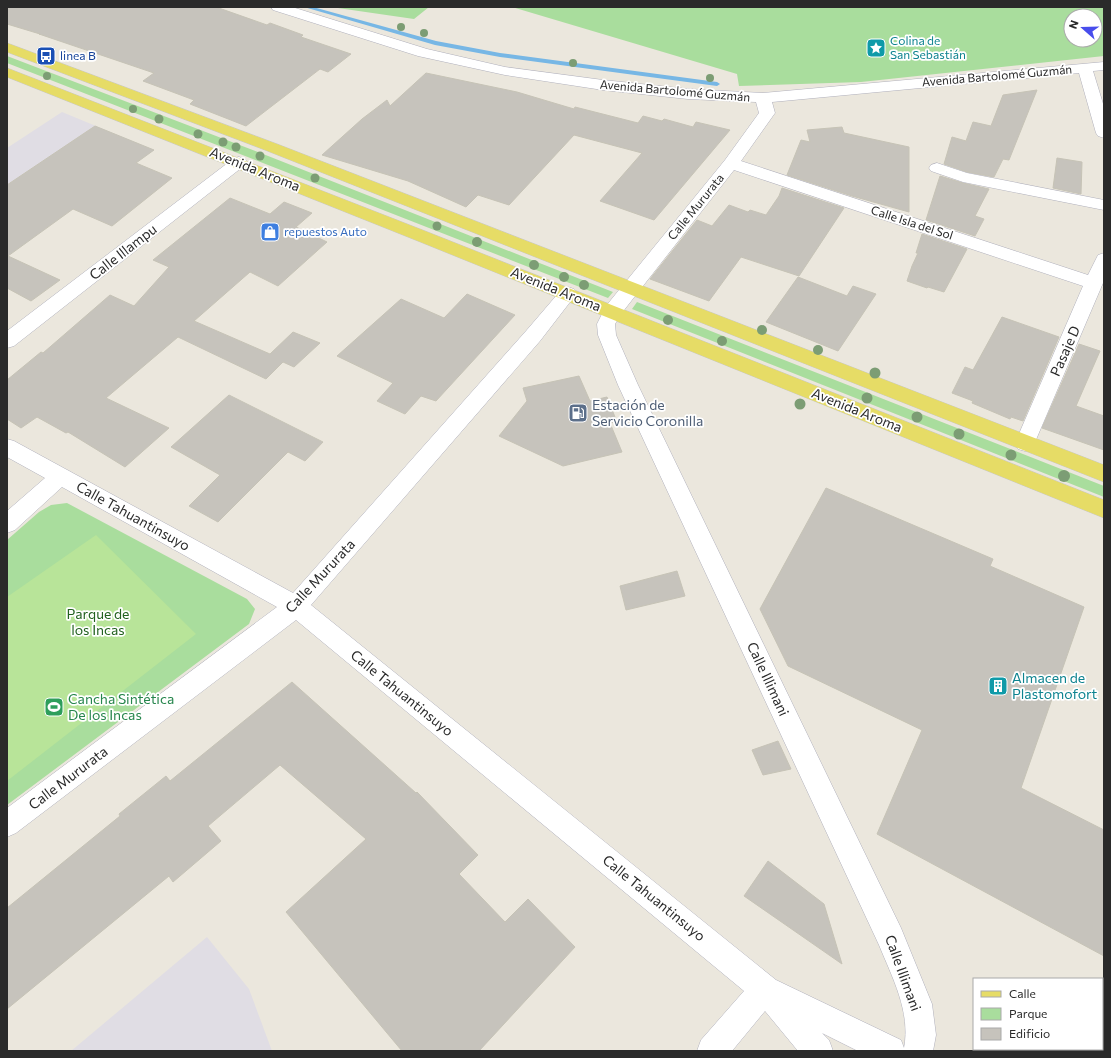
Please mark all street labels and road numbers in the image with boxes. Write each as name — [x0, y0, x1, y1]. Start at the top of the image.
street label: Avenida Bartolomé Guzmán — [921, 61, 1073, 89]
street label: Avenida Bartolomé Guzmán — [599, 76, 751, 104]
street label: Avenida Aroma — [207, 143, 303, 194]
street label: Calle Mururata — [664, 170, 726, 242]
street label: Calle Isla del Sol — [869, 202, 955, 242]
street label: Calle Illampu — [86, 220, 160, 283]
street label: Avenida Aroma — [508, 263, 604, 314]
street label: Pasaje D — [1046, 323, 1083, 379]
street label: Avenida Aroma — [809, 384, 905, 435]
street label: Calle Tahuantinsuyo — [73, 477, 193, 554]
street label: Calle Mururata — [281, 535, 358, 616]
street label: Calle Illimani — [744, 639, 793, 719]
street label: Calle Tahuantinsuyo — [348, 646, 457, 739]
street label: Calle Mururata — [25, 742, 111, 813]
street label: Calle Tahuantinsuyo — [600, 851, 709, 944]
street label: Calle Illimani — [882, 932, 925, 1013]

